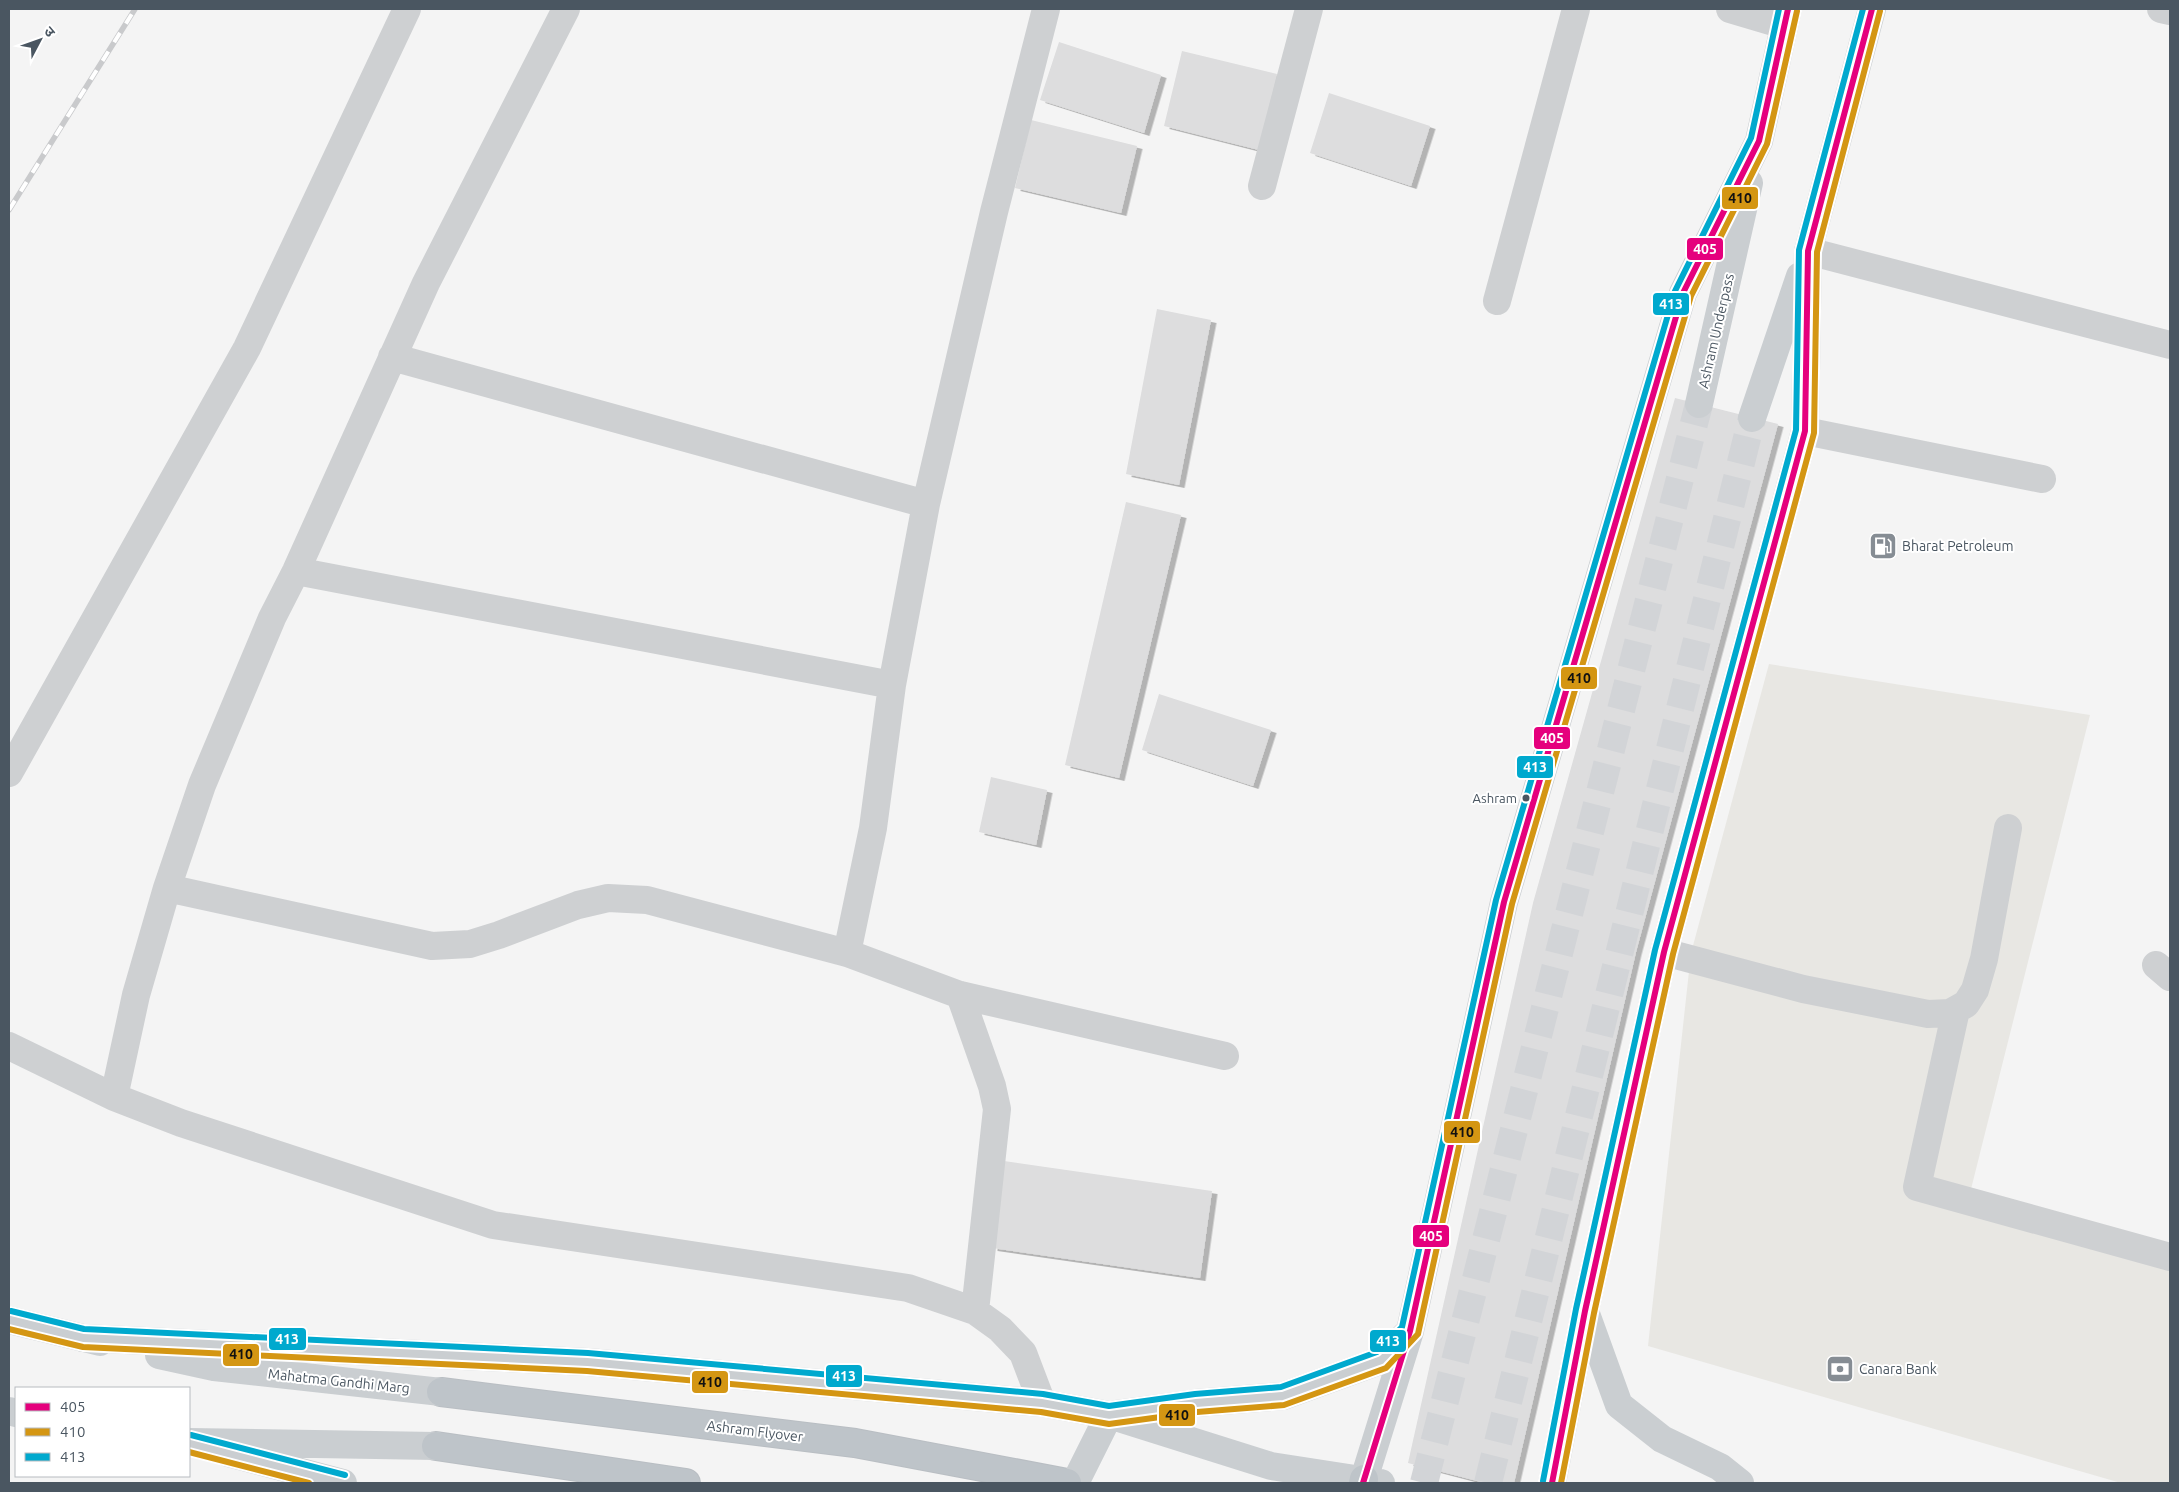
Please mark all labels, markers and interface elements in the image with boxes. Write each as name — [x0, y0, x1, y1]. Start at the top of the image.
north arrow — [15, 15, 65, 65]
text: उ — [41, 23, 59, 40]
line badge: 410 — [1721, 186, 1759, 210]
text: 410 — [1728, 190, 1752, 206]
line badge: 405 — [1686, 237, 1724, 261]
text: 405 — [1693, 241, 1717, 257]
street label: Ashram Underpass — [1695, 272, 1737, 390]
line badge: 413 — [1652, 292, 1690, 316]
text: 413 — [1659, 296, 1683, 312]
fuel station icon: Bharat Petroleum — [1868, 531, 1898, 561]
place label: Bharat Petroleum — [1902, 538, 2014, 554]
line badge: 410 — [1560, 666, 1598, 690]
text: 410 — [1567, 670, 1591, 686]
line badge: 405 — [1533, 726, 1571, 750]
text: 405 — [1540, 730, 1564, 746]
line badge: 413 — [1516, 755, 1554, 779]
text: 413 — [1523, 759, 1547, 775]
place label: Ashram — [1473, 791, 1517, 805]
marker: Ashram — [1521, 793, 1531, 803]
line badge: 410 — [1443, 1120, 1481, 1144]
text: 410 — [1450, 1124, 1474, 1140]
line badge: 405 — [1412, 1224, 1450, 1248]
text: 405 — [1419, 1228, 1443, 1244]
line badge: 413 — [268, 1327, 307, 1351]
line badge: 413 — [1369, 1329, 1407, 1353]
text: 413 — [275, 1331, 299, 1347]
text: 413 — [1376, 1333, 1400, 1349]
line badge: 410 — [222, 1343, 260, 1367]
text: 410 — [229, 1346, 253, 1362]
bank icon: Canara Bank — [1825, 1354, 1855, 1384]
place label: Canara Bank — [1859, 1361, 1937, 1377]
line badge: 413 — [825, 1364, 863, 1388]
street label: Mahatma Gandhi Marg — [267, 1366, 411, 1396]
text: 413 — [832, 1368, 856, 1384]
line badge: 410 — [691, 1370, 729, 1394]
text: 410 — [698, 1374, 722, 1390]
legend — [15, 1387, 190, 1477]
text: 405 — [60, 1398, 85, 1415]
line badge: 410 — [1158, 1403, 1196, 1427]
text: 410 — [1165, 1407, 1189, 1423]
street label: Ashram Flyover — [706, 1417, 805, 1445]
text: 410 — [60, 1423, 85, 1440]
text: 413 — [60, 1448, 85, 1465]

